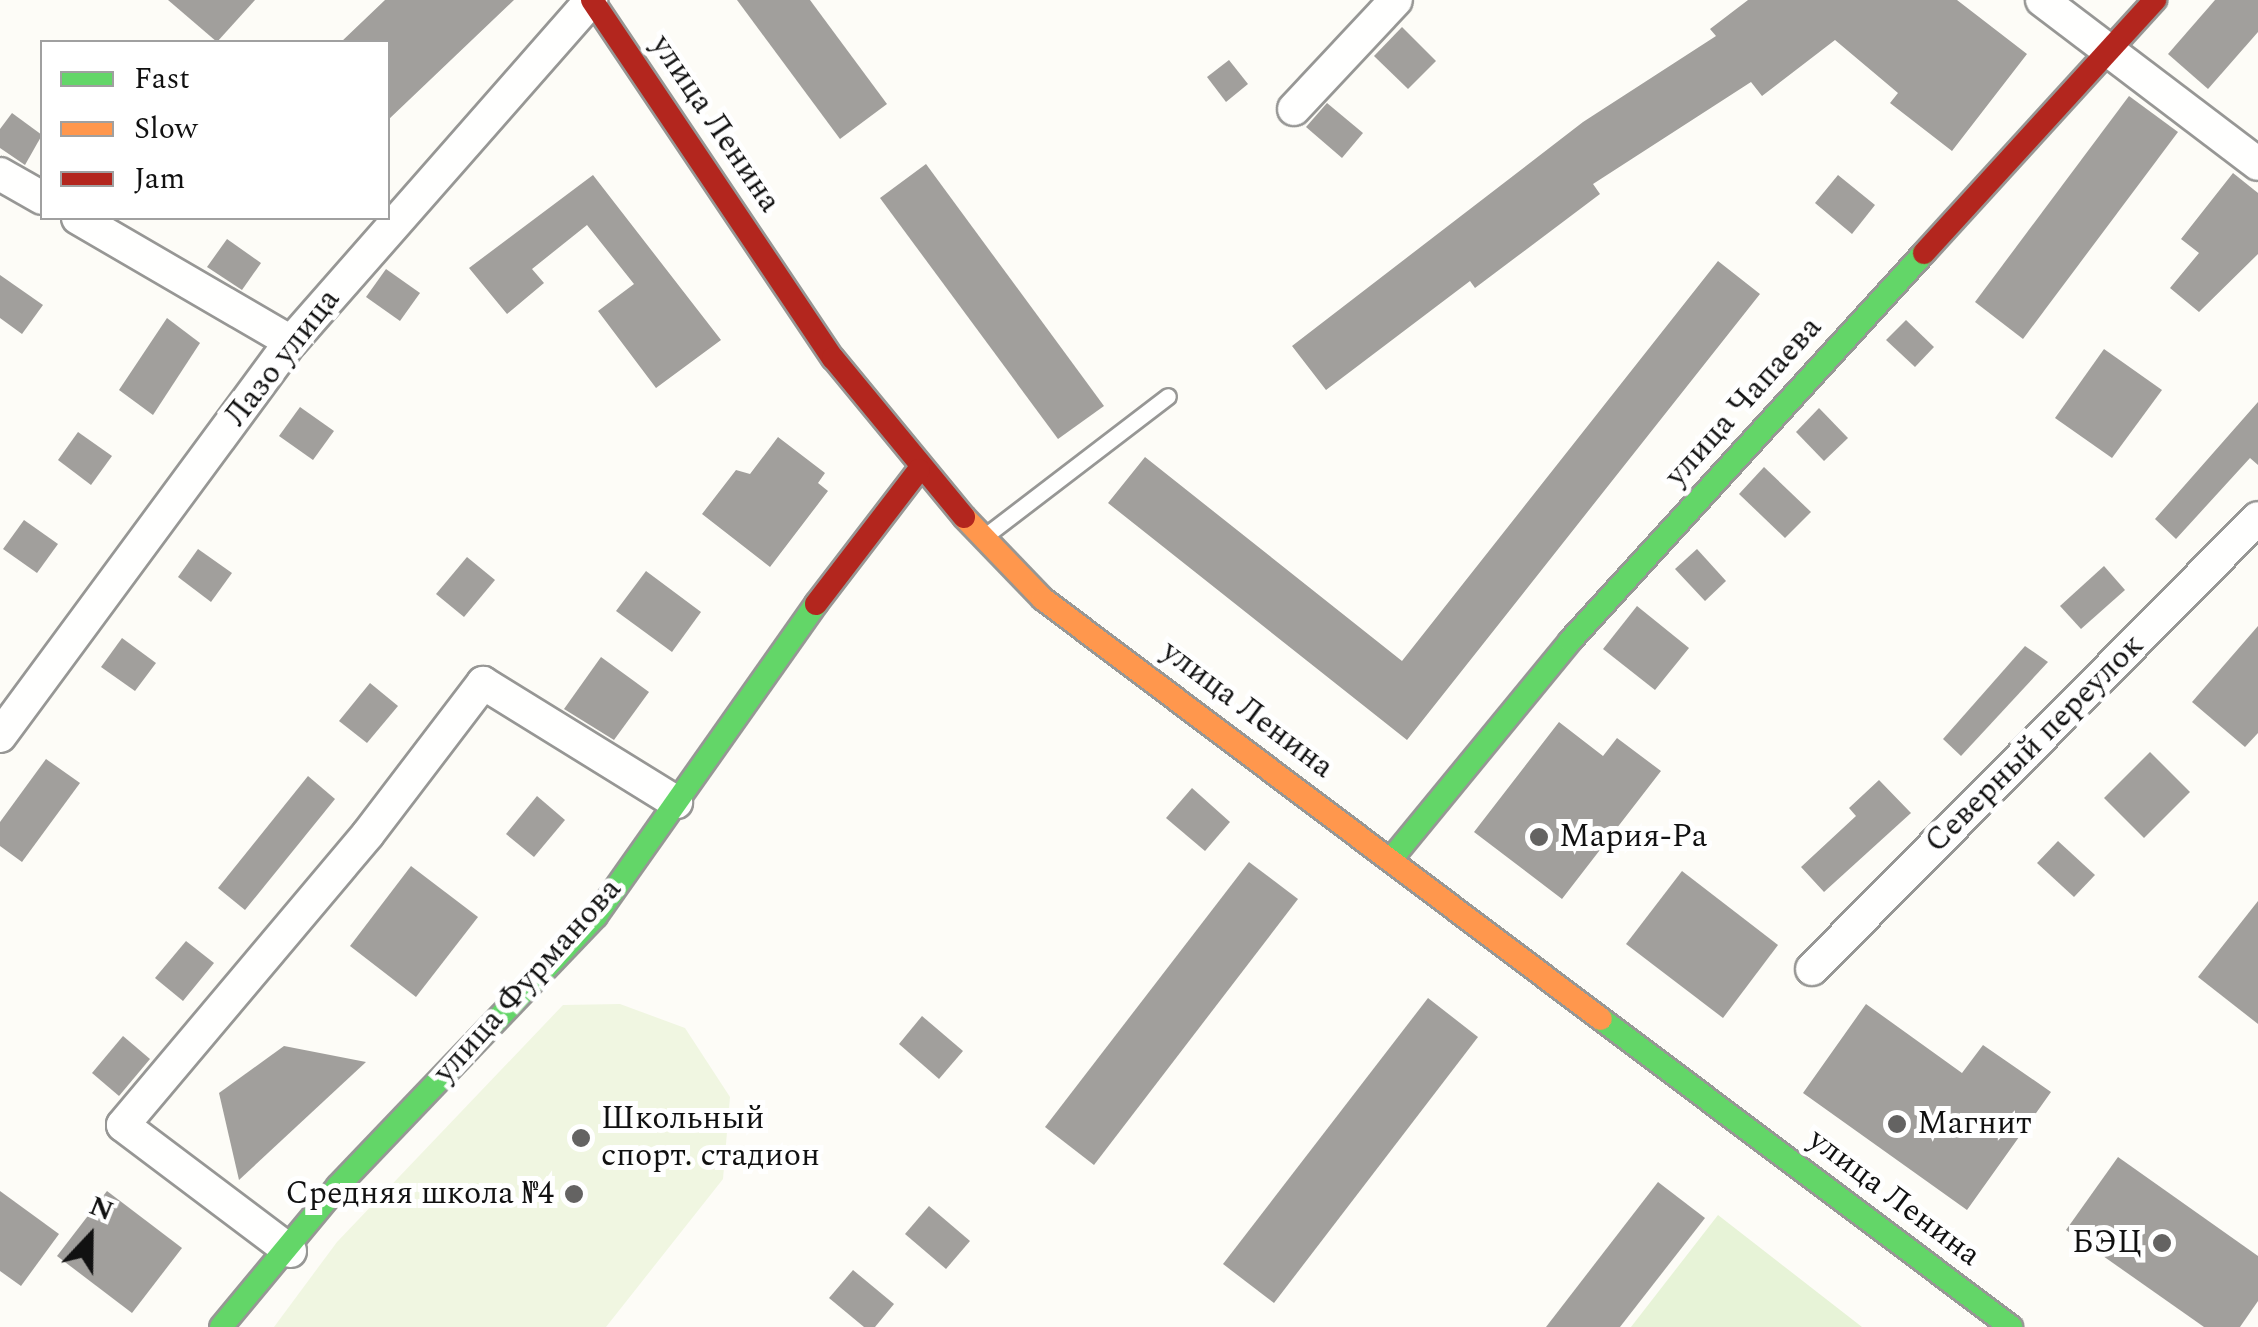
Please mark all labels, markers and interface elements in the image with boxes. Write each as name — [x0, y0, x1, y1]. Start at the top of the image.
street label: улица Ленина — [642, 28, 788, 220]
legend — [40, 40, 390, 220]
text: Fast — [134, 56, 190, 102]
text: Slow — [134, 106, 198, 152]
text: Jam — [134, 156, 185, 202]
street label: Лазо улица — [217, 281, 349, 435]
street label: улица Чапаева — [1658, 309, 1830, 495]
street label: Северный переулок — [1918, 627, 2152, 861]
street label: улица Ленина — [1153, 633, 1341, 787]
place label: Мария-Ра — [1559, 818, 1707, 856]
marker: Мария-Ра — [1528, 826, 1550, 848]
street label: улица Фурманова — [426, 871, 630, 1091]
place label: Школьный спорт. стадион — [601, 1101, 820, 1176]
place label: Магнит — [1917, 1105, 2032, 1143]
marker: Магнит — [1886, 1113, 1908, 1135]
street label: улица Ленина — [1800, 1121, 1988, 1275]
marker: Школьный спорт. стадион — [570, 1127, 592, 1149]
place label: Средняя школа №4 — [286, 1175, 554, 1213]
marker: Средняя школа №4 — [563, 1183, 585, 1205]
text: N — [83, 1185, 120, 1233]
north arrow — [40, 1187, 140, 1287]
place label: БЭЦ — [2072, 1224, 2142, 1262]
marker: БЭЦ — [2151, 1232, 2173, 1254]

